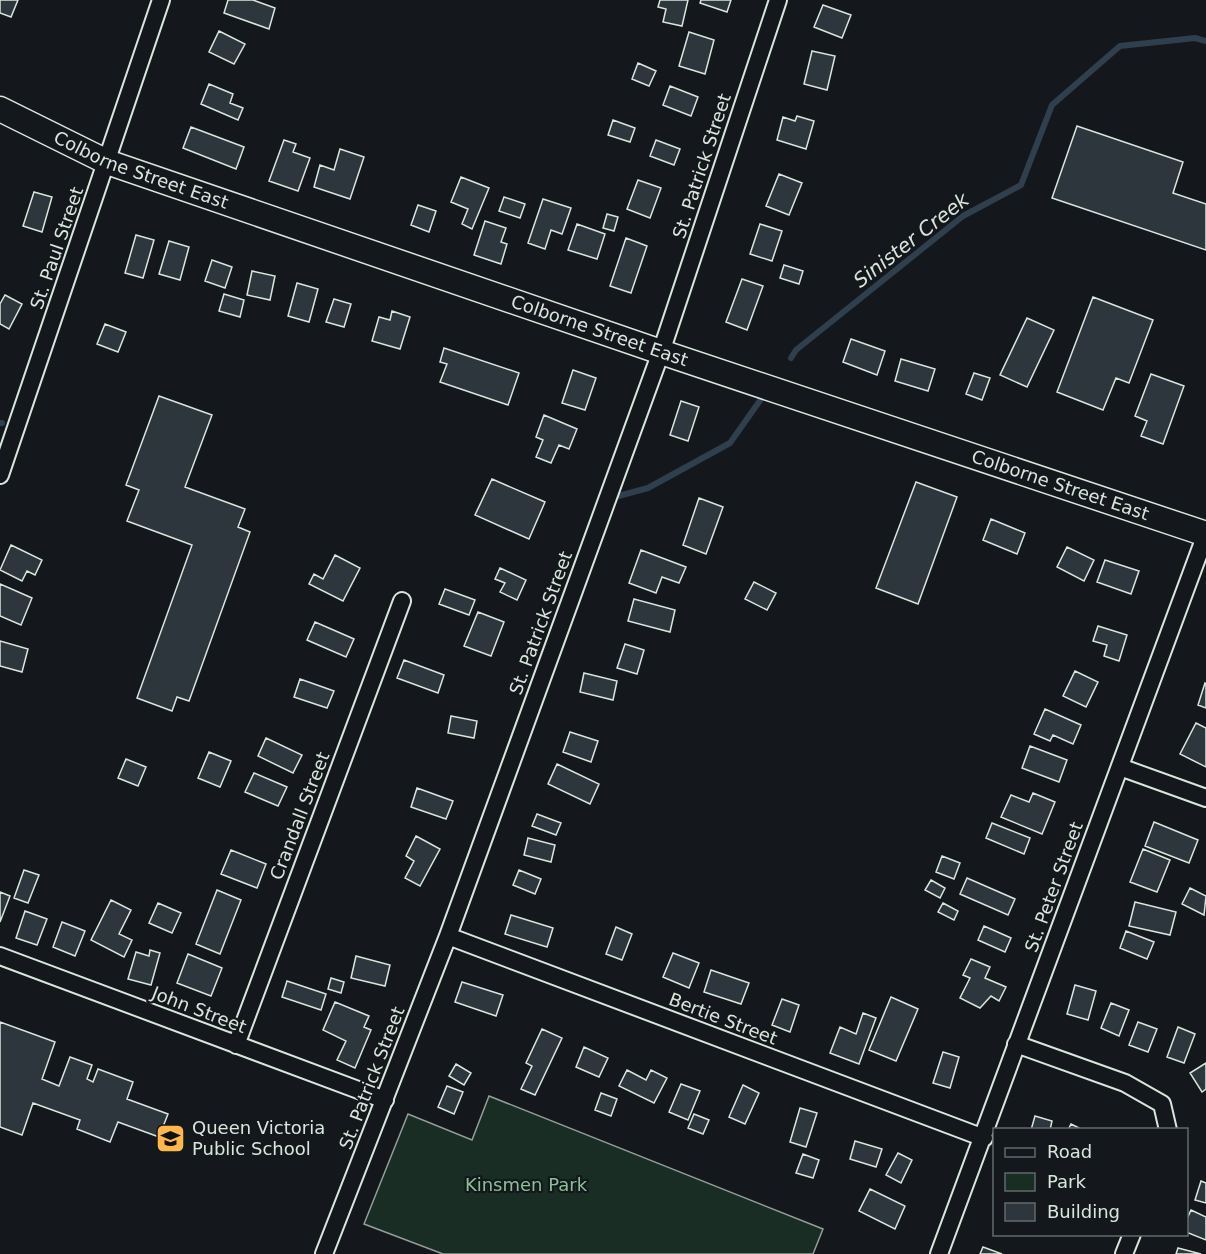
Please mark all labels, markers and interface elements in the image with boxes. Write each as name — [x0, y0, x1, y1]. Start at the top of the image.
street label: St. Patrick Street — [668, 91, 735, 241]
street label: Colborne Street East — [50, 126, 231, 213]
street label: St. Paul Street — [26, 184, 87, 312]
water label: Sinister Creek — [848, 187, 975, 293]
street label: Colborne Street East — [508, 290, 691, 370]
street label: Colborne Street East — [969, 445, 1152, 524]
street label: St. Patrick Street — [505, 548, 576, 697]
street label: Crandall Street — [265, 749, 334, 883]
street label: St. Peter Street — [1020, 819, 1087, 955]
street label: John Street — [148, 982, 249, 1037]
street label: Bertie Street — [666, 988, 780, 1049]
street label: St. Patrick Street — [335, 1003, 408, 1152]
place label: Queen Victoria Public School — [192, 1117, 325, 1159]
school or university icon: Queen Victoria Public School — [155, 1122, 187, 1154]
legend — [993, 1128, 1188, 1236]
text: Road — [1047, 1141, 1092, 1162]
text: Park — [1047, 1171, 1086, 1192]
park label: Kinsmen Park — [465, 1174, 588, 1195]
text: Building — [1047, 1201, 1120, 1222]

